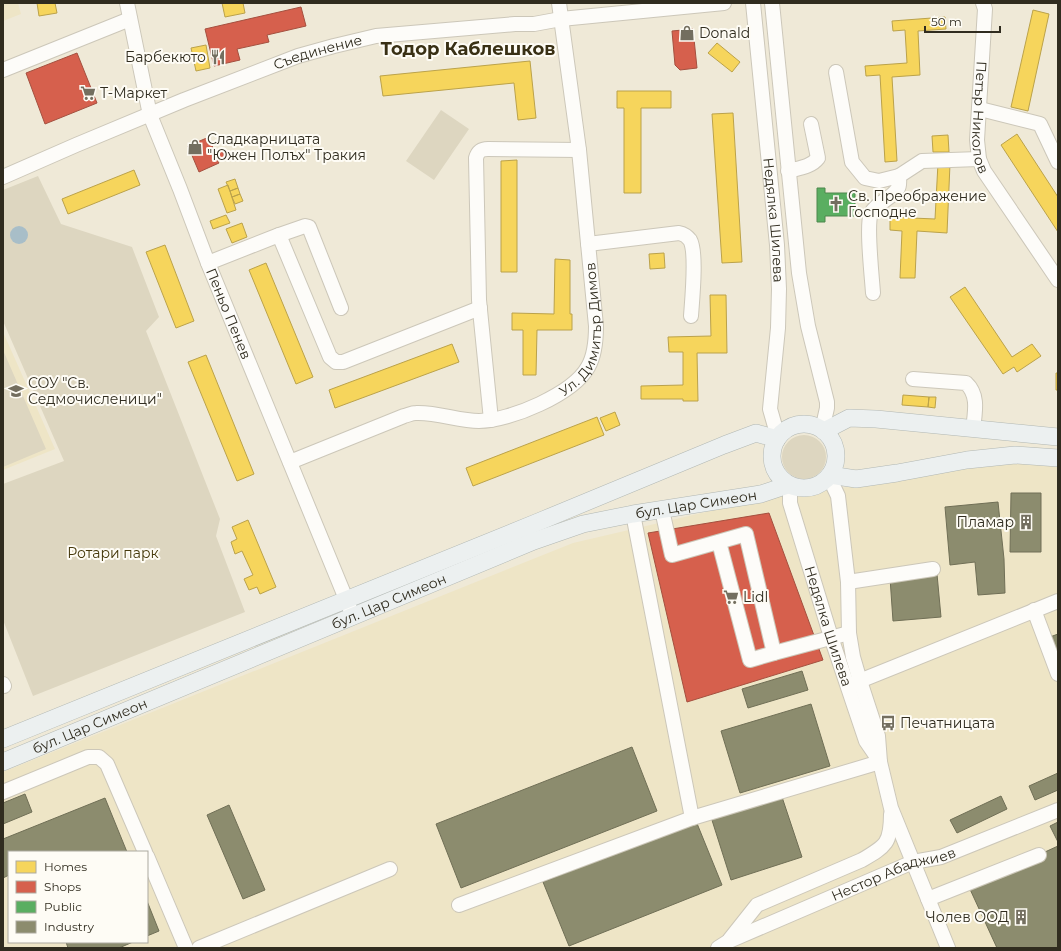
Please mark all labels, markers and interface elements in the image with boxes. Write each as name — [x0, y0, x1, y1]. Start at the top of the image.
scale bar — [925, 8, 1000, 34]
text: 50 m — [931, 14, 962, 29]
shop icon: Donald — [678, 24, 696, 42]
place label: Donald — [699, 24, 750, 42]
street label: Съединение — [271, 31, 364, 74]
district label: Тодор Каблешков — [380, 38, 556, 60]
place label: Барбекюто — [125, 48, 206, 66]
restaurant icon: Барбекюто — [209, 48, 227, 66]
street label: Петър Николов — [968, 61, 993, 176]
supermarket icon: Т-Маркет — [79, 84, 97, 102]
place label: Т-Маркет — [100, 84, 168, 102]
place label: Сладкарницата "Южен Полъх" Тракия — [207, 130, 366, 164]
shop icon: Сладкарницата "Южен Полъх" Тракия — [186, 138, 204, 156]
street label: Недялка Шилева — [759, 157, 788, 283]
place label: Св. Преображение Господне — [848, 187, 987, 221]
church icon: Св. Преображение Господне — [827, 195, 845, 213]
street label: Ул. Димитър Димов — [556, 262, 605, 400]
street label: Пеньо Пенев — [202, 265, 256, 362]
place label: СОУ "Св. Седмочисленици" — [28, 374, 162, 408]
school or university icon: СОУ "Св. Седмочисленици" — [7, 382, 25, 400]
street label: бул. Цар Симеон — [634, 486, 758, 522]
place label: Пламар — [957, 513, 1014, 531]
building icon: Пламар — [1017, 513, 1035, 531]
park label: Ротари парк — [67, 544, 159, 562]
street label: Недялка Шилева — [801, 564, 856, 689]
street label: бул. Цар Симеон — [329, 569, 449, 633]
supermarket icon: Lidl — [722, 588, 740, 606]
place label: Lidl — [743, 588, 768, 606]
street label: бул. Цар Симеон — [30, 694, 150, 758]
bus stop icon: Печатницата — [879, 714, 897, 732]
place label: Печатницата — [900, 714, 995, 732]
street label: Нестор Абаджиев — [829, 843, 958, 905]
legend — [8, 851, 148, 943]
text: Homes — [44, 859, 87, 874]
text: Shops — [44, 879, 81, 894]
text: Public — [44, 899, 82, 914]
place label: Чолев ООД — [926, 908, 1009, 926]
building icon: Чолев ООД — [1012, 908, 1030, 926]
text: Industry — [44, 919, 94, 934]

